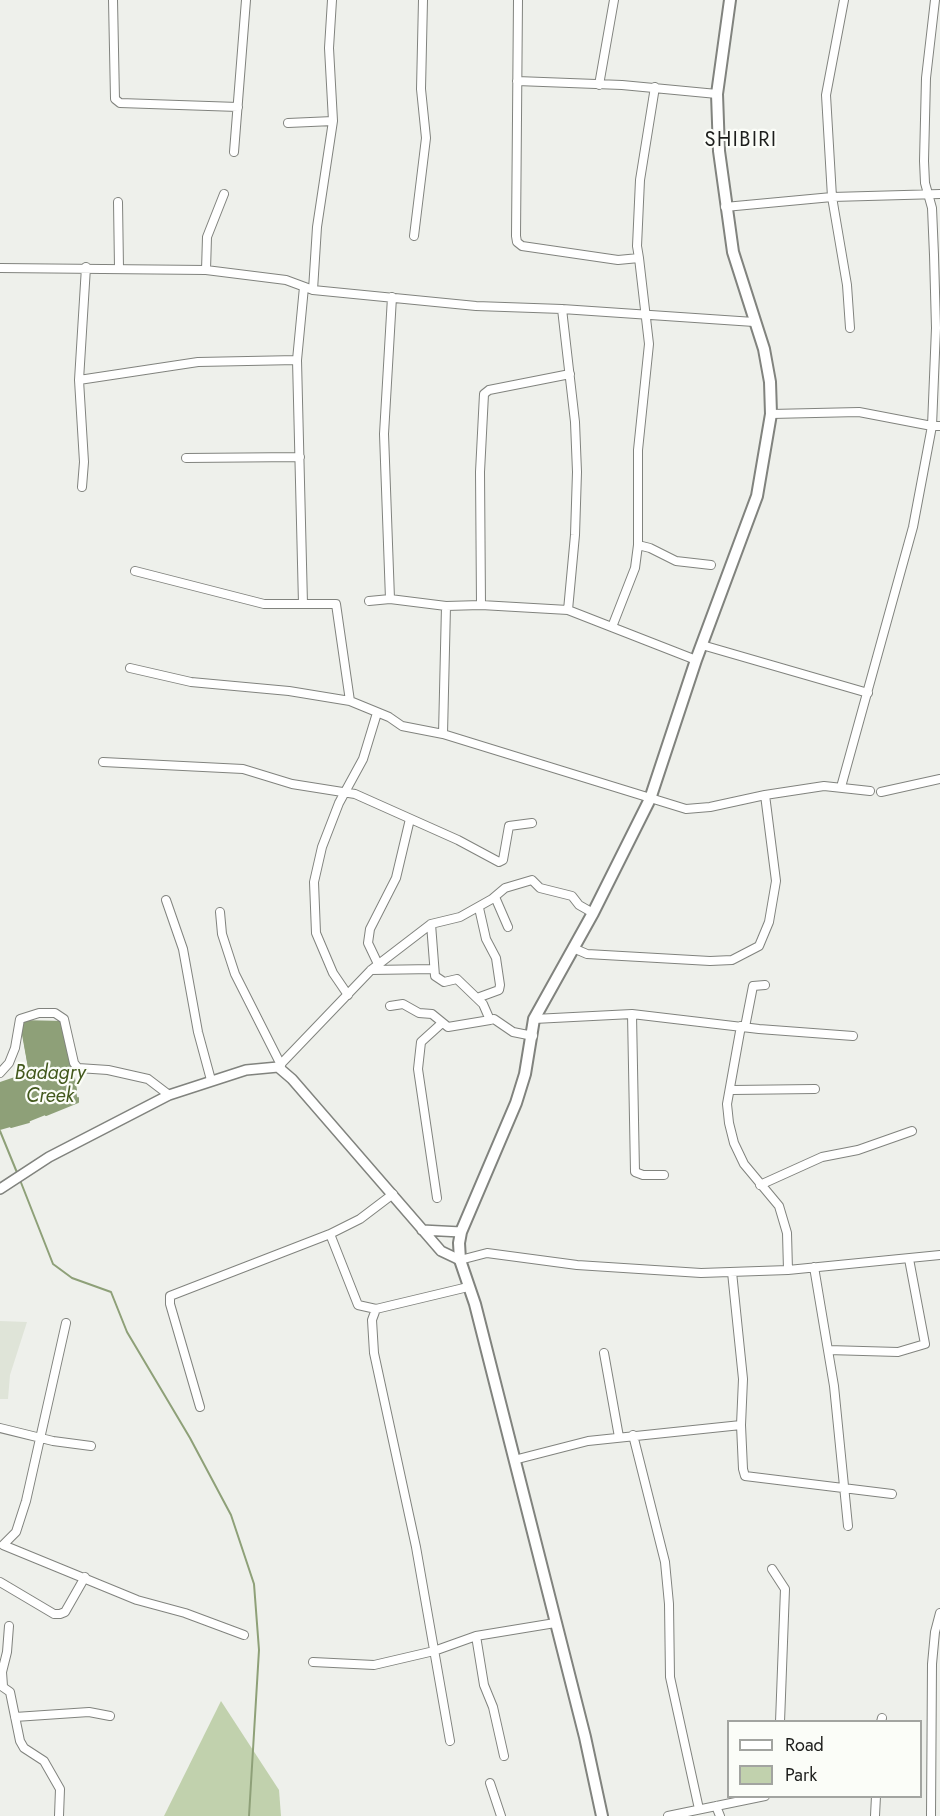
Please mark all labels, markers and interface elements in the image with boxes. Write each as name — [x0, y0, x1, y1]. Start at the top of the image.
district label: SHIBIRI — [705, 129, 777, 153]
water label: Badagry Creek — [15, 1062, 85, 1109]
legend — [727, 1720, 922, 1798]
text: Road — [785, 1732, 824, 1758]
text: Park — [785, 1762, 817, 1788]

